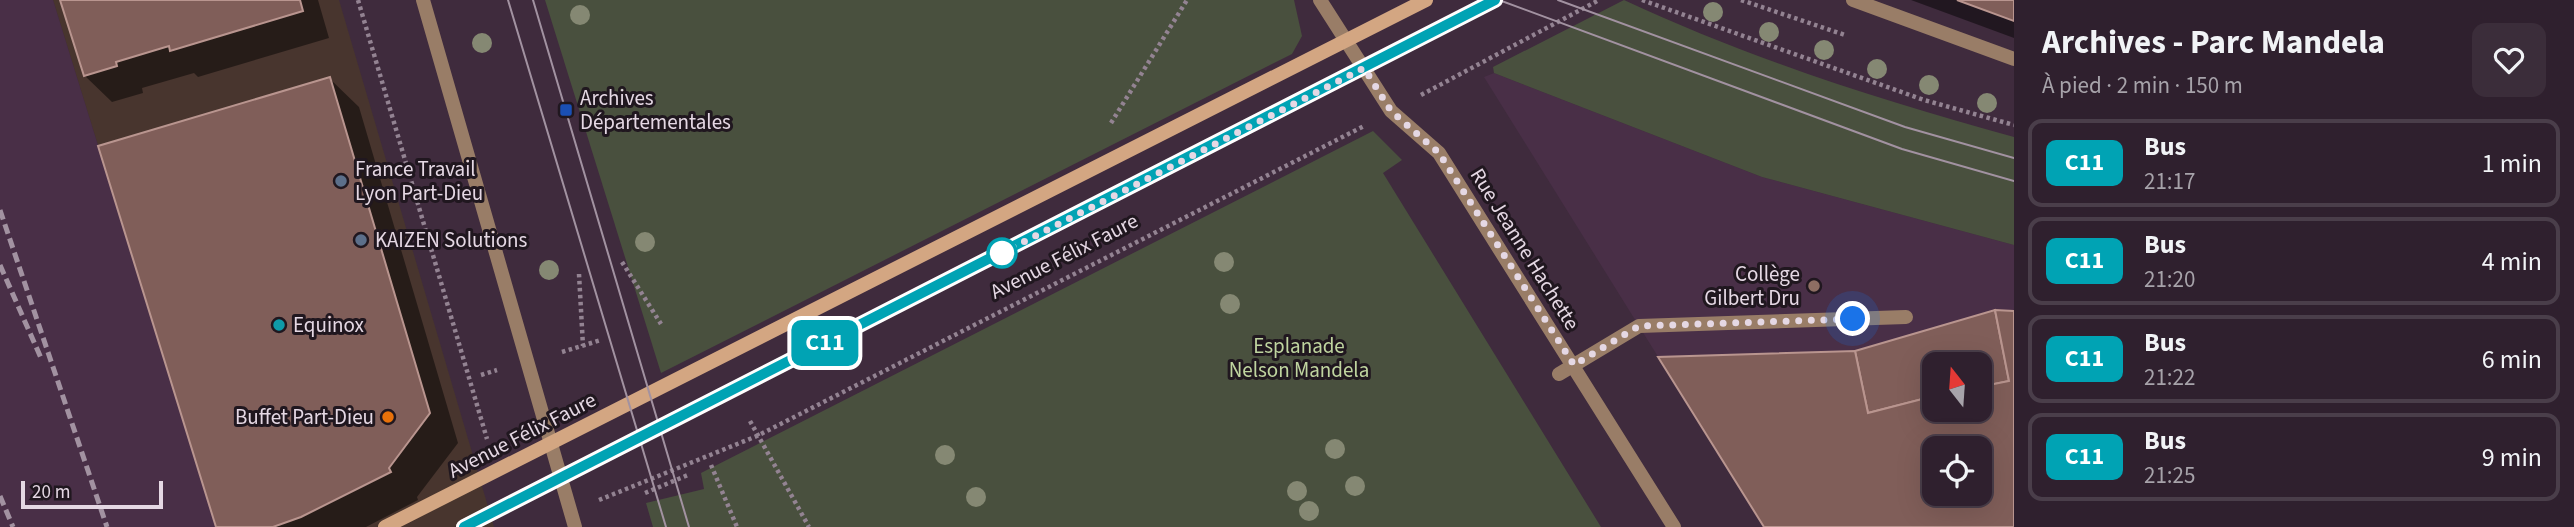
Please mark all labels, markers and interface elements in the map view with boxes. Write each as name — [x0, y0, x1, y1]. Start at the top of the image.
text: Archives - Parc Mandela — [2042, 19, 2385, 66]
button: heart — [2472, 23, 2546, 97]
text: À pied · 2 min · 150 m — [2042, 69, 2243, 102]
place label: Archives Départementales — [580, 83, 731, 137]
marker: Archives Départementales — [558, 102, 574, 118]
text: Bus — [2144, 128, 2186, 165]
text: C11 — [2065, 145, 2104, 180]
text: 1 min — [2482, 145, 2542, 182]
place label: France Travail Lyon Part-Dieu — [355, 154, 483, 208]
street label: Rue Jeanne Hachette — [1463, 162, 1587, 336]
text: 21:17 — [2144, 165, 2195, 198]
marker: France Travail Lyon Part-Dieu — [333, 173, 349, 189]
street label: Avenue Félix Faure — [985, 206, 1143, 306]
place label: KAIZEN Solutions — [375, 225, 528, 255]
text: Bus — [2144, 226, 2186, 263]
marker: KAIZEN Solutions — [353, 232, 369, 248]
unlabelled marker — [987, 238, 1017, 268]
text: C11 — [2065, 243, 2104, 278]
text: 4 min — [2482, 243, 2542, 280]
place label: Collège Gilbert Dru — [1704, 259, 1800, 313]
text: 21:20 — [2144, 263, 2195, 296]
marker: Collège Gilbert Dru — [1806, 278, 1822, 294]
your location — [1835, 301, 1870, 336]
place label: Equinox — [293, 310, 365, 340]
marker: Equinox — [271, 317, 287, 333]
line badge: C11 — [785, 320, 865, 366]
text: Bus — [2144, 324, 2186, 361]
text: C11 — [805, 325, 845, 360]
park label: Esplanade Nelson Mandela — [1229, 331, 1369, 385]
text: C11 — [2065, 341, 2104, 376]
text: 6 min — [2482, 341, 2542, 378]
north arrow — [1922, 352, 1992, 422]
map controls — [1922, 352, 1992, 506]
text: 21:22 — [2144, 361, 2195, 394]
street label: Avenue Félix Faure — [443, 385, 601, 485]
place label: Buffet Part-Dieu — [235, 402, 374, 432]
marker: Buffet Part-Dieu — [380, 409, 396, 425]
text: Bus — [2144, 422, 2186, 459]
button: locate — [1922, 436, 1992, 506]
text: C11 — [2065, 439, 2104, 474]
text: 9 min — [2482, 439, 2542, 476]
text: 21:25 — [2144, 459, 2195, 492]
scale bar — [21, 478, 163, 510]
text: 20 m — [32, 479, 70, 506]

